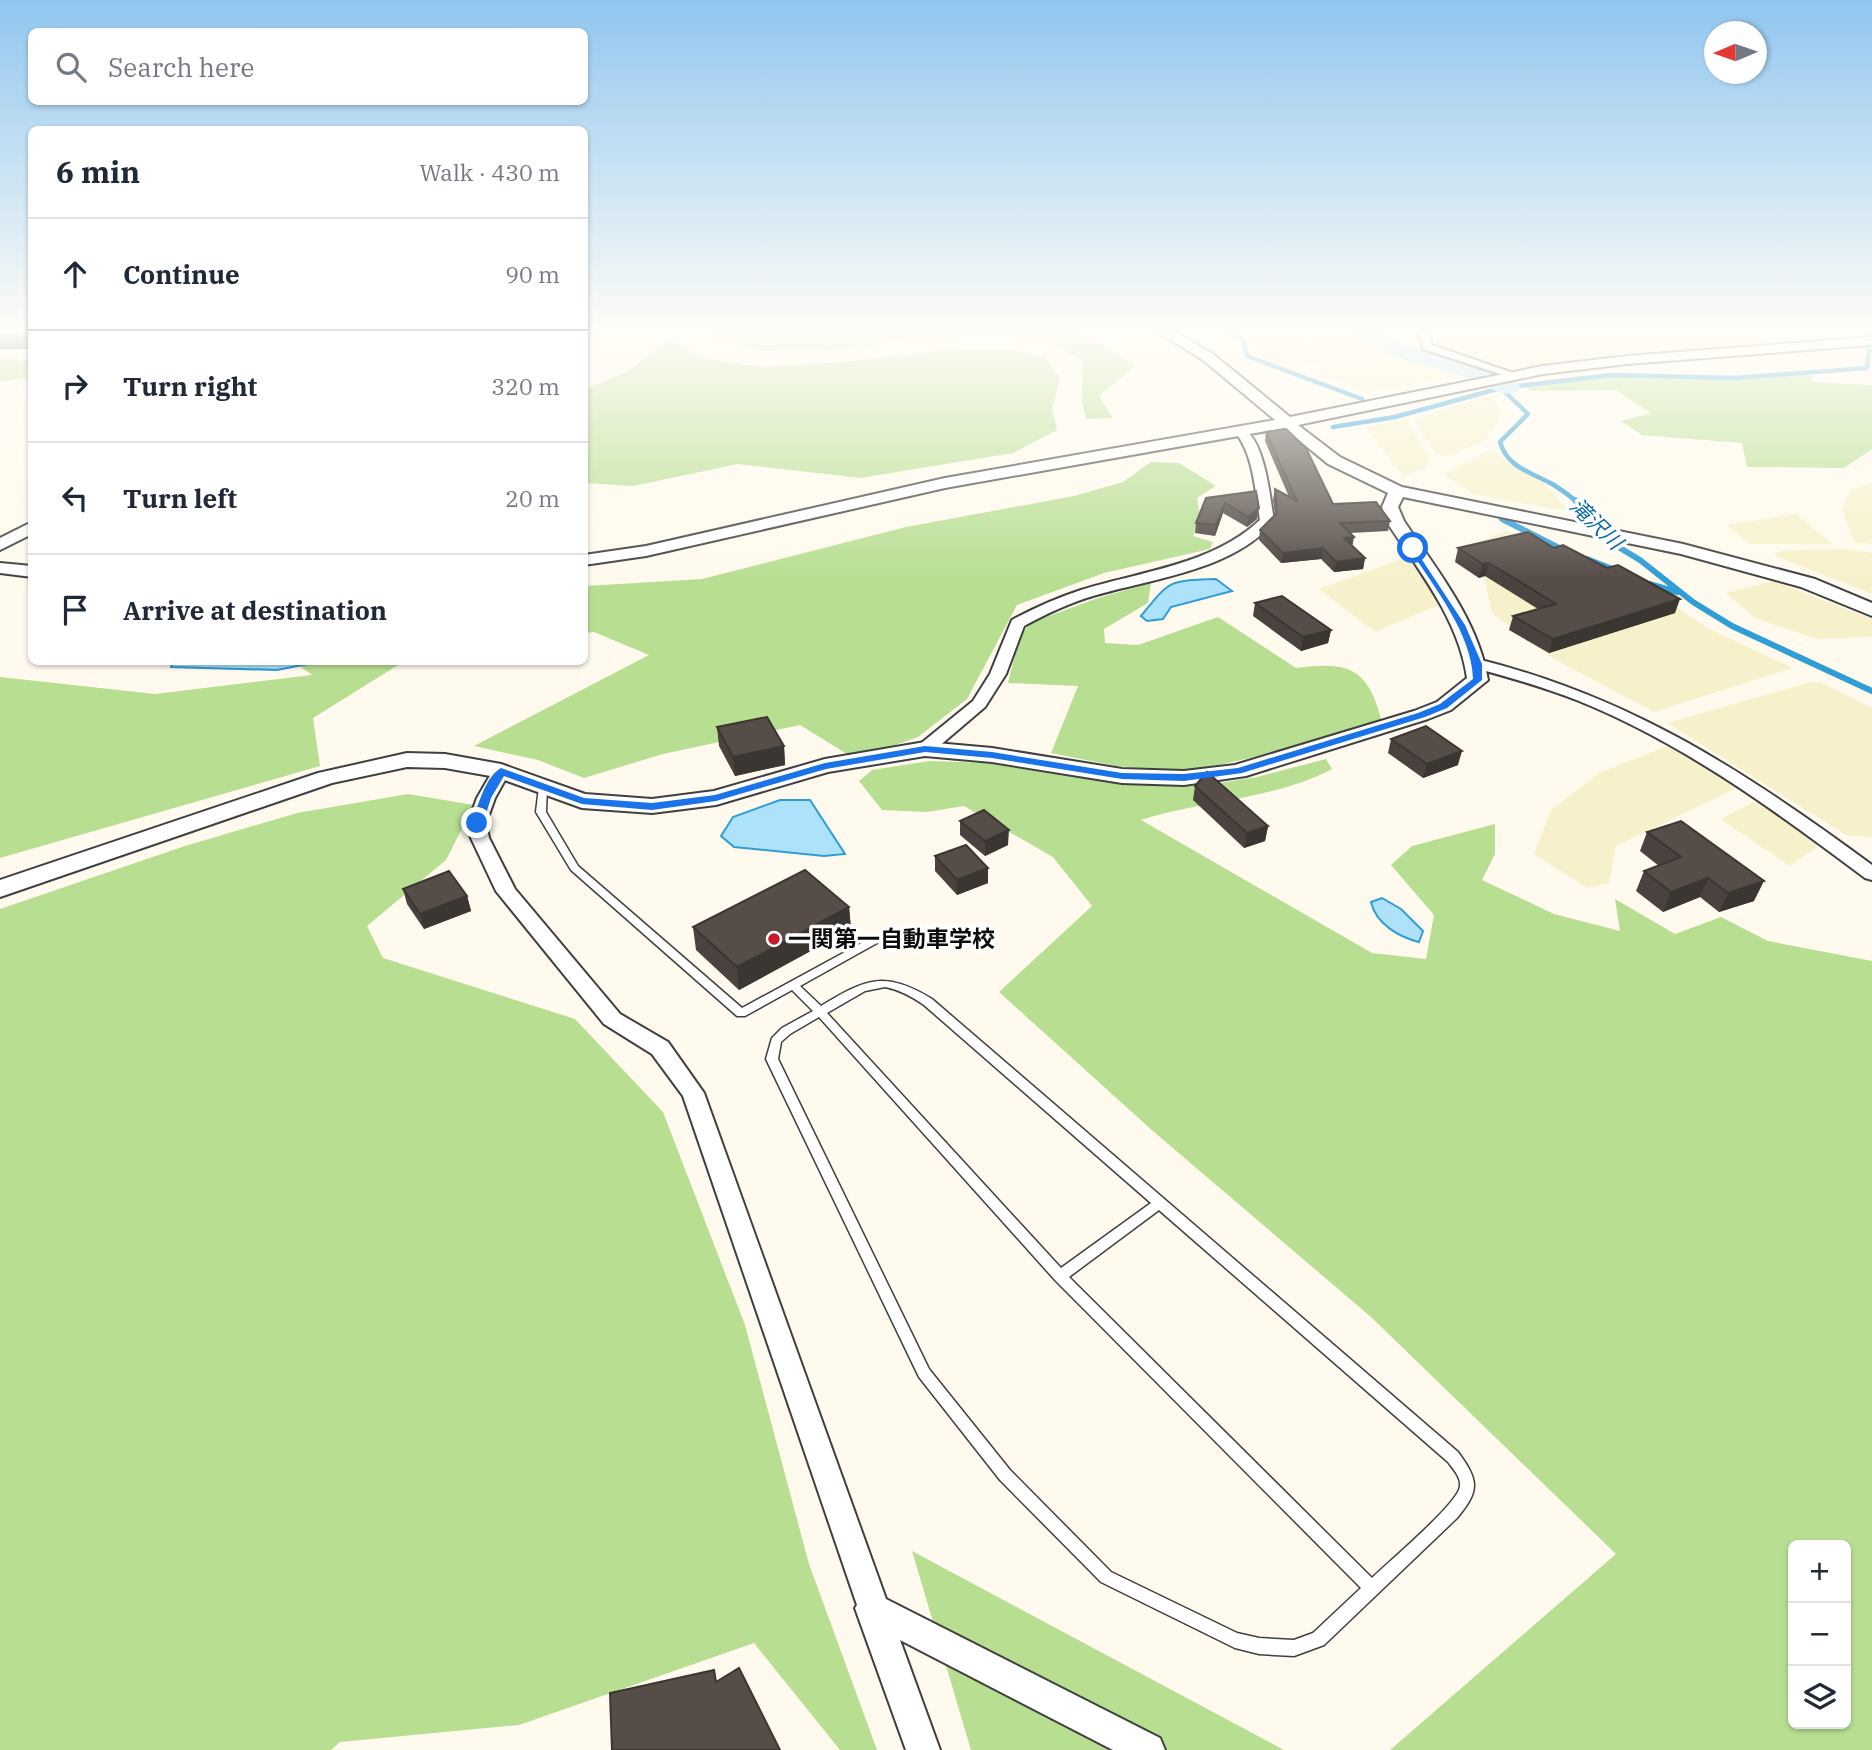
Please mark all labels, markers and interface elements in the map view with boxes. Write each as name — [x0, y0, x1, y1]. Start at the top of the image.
north arrow — [1704, 21, 1767, 84]
search box — [28, 28, 588, 105]
icon: search — [52, 48, 90, 86]
text: Search here — [108, 50, 254, 84]
text: 6 min — [56, 152, 140, 191]
text: Walk · 430 m — [419, 157, 560, 187]
icon: ahead — [56, 255, 94, 293]
text: Continue — [123, 257, 240, 291]
text: 90 m — [505, 259, 560, 289]
icon: right — [56, 367, 94, 405]
text: Turn right — [123, 369, 257, 403]
text: 320 m — [491, 371, 560, 401]
icon: left — [56, 479, 94, 517]
text: Turn left — [123, 481, 237, 515]
text: 20 m — [505, 483, 560, 513]
water label: 滝沢川 — [1564, 491, 1631, 557]
route start — [1397, 532, 1428, 563]
icon: arrive — [56, 591, 94, 629]
text: Arrive at destination — [123, 593, 387, 627]
route end — [461, 807, 492, 838]
place label: 一関第一自動車学校 — [788, 923, 995, 953]
marker: 一関第一自動車学校 — [766, 931, 782, 947]
map controls — [1788, 1540, 1851, 1729]
button: + — [1788, 1540, 1851, 1603]
button: − — [1788, 1603, 1851, 1666]
button: layers — [1788, 1666, 1851, 1729]

